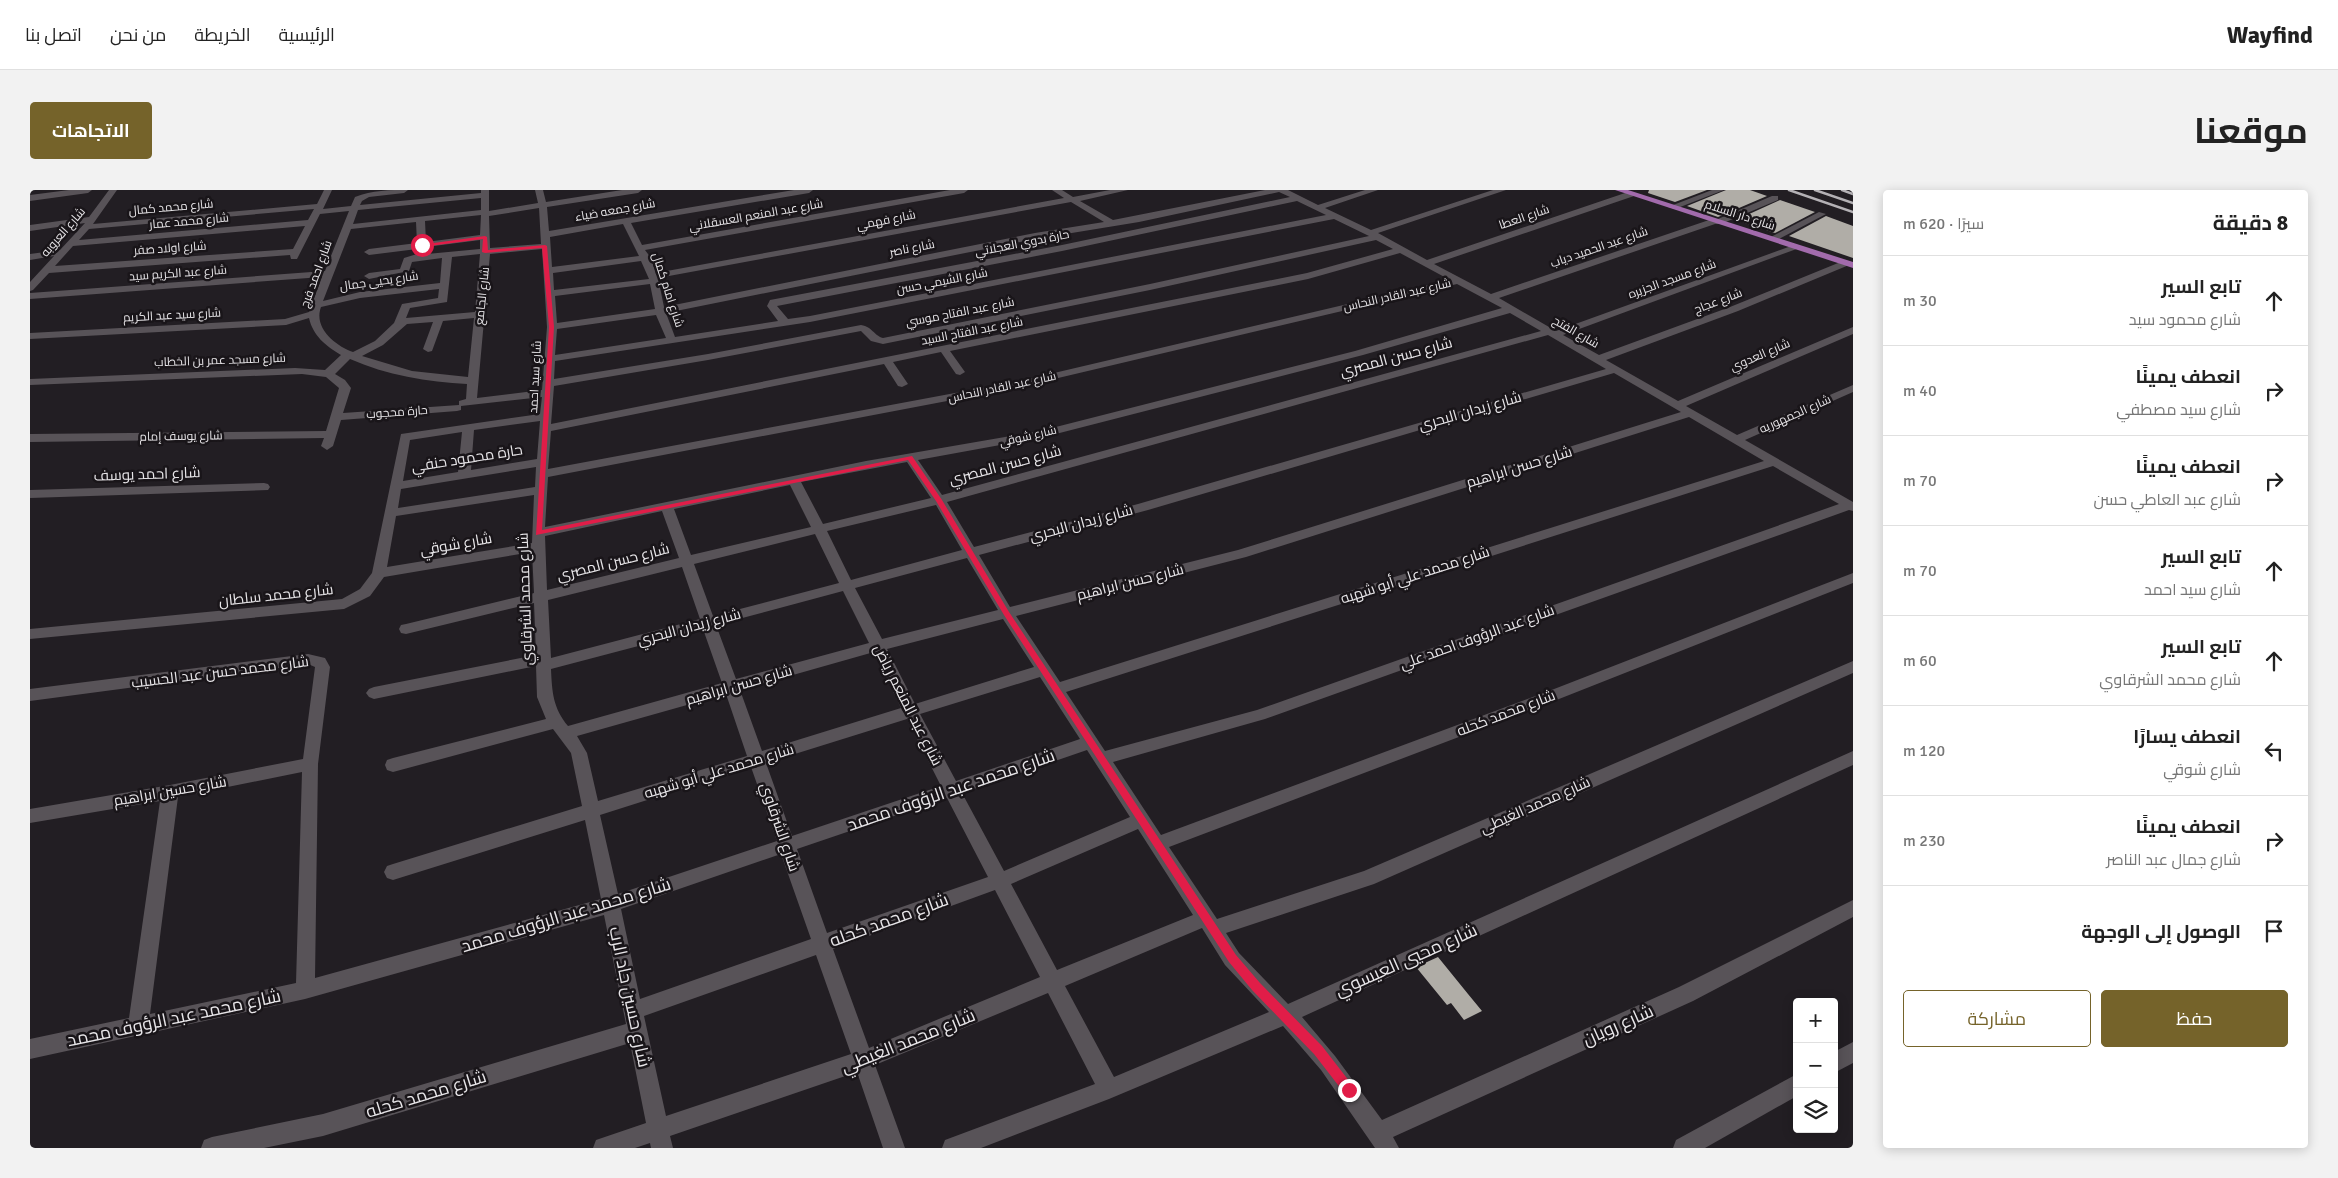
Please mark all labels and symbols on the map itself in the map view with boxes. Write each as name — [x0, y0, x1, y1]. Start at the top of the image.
street label: شارع محمد كمال — [128, 196, 214, 219]
street label: شارع جمعه ضياء — [574, 196, 656, 225]
street label: شارع عبد المنعم العسقلاني — [688, 196, 825, 237]
street label: شارع دار السلام — [1703, 197, 1777, 234]
street label: شارع العطا — [1497, 202, 1552, 233]
street label: شارع العروبه — [38, 205, 89, 260]
street label: شارع فهمي — [855, 207, 917, 236]
street label: شارع محمد عمار — [148, 211, 230, 233]
street label: شارع عبد الحميد دياب — [1548, 224, 1650, 271]
street label: حارة بدوي العجلاتي — [974, 227, 1071, 262]
route start — [411, 234, 434, 257]
street label: شارع ناصر — [887, 237, 936, 260]
street label: شارع اولاد صفر — [132, 238, 207, 259]
street label: شارع احمد فرج — [297, 238, 336, 310]
street label: شارع امام كمال — [648, 251, 687, 329]
street label: شارع مسجد الجزيره — [1626, 257, 1718, 302]
street label: شارع عبد الكريم سيد — [129, 263, 228, 284]
street label: شارع الشيمي حسن — [895, 265, 990, 300]
street label: شارع الجامع — [472, 266, 493, 326]
street label: شارع يحيى جمال — [339, 269, 419, 294]
street label: شارع عبد القادر النحاس — [1342, 276, 1453, 315]
street label: شارع عجاج — [1692, 285, 1745, 318]
street label: شارع عبد الفتاح موسي — [904, 295, 1016, 332]
street label: شارع سيد عبد الكريم — [123, 305, 222, 326]
street label: شارع الفتح — [1550, 313, 1602, 352]
street label: شارع عبد الفتاح السيد — [920, 314, 1024, 349]
street label: شارع حسن المصري — [1338, 333, 1455, 384]
street label: شارع العدوي — [1728, 336, 1793, 377]
street label: شارع سيد احمد — [526, 340, 545, 414]
street label: شارع مسجد عمر بن الخطاب — [154, 351, 286, 370]
street label: شارع عبد القادر النحاس — [947, 369, 1058, 406]
street label: شارع زيدان البحري — [1416, 388, 1524, 437]
street label: شارع الجمهوريه — [1757, 392, 1833, 437]
street label: حارة محجوب — [366, 403, 428, 422]
street label: شارع شوقي — [998, 423, 1059, 452]
street label: شارع يوسف إمام — [139, 428, 223, 445]
street label: حارة محمود حنفي — [410, 440, 524, 479]
street label: شارع حسن المصري — [947, 441, 1064, 492]
street label: شارع حسن ابراهيم — [1464, 442, 1575, 494]
street label: شارع احمد يوسف — [93, 463, 201, 487]
street label: شارع زيدان البحري — [1027, 501, 1136, 548]
street label: شارع شوقي — [419, 529, 494, 562]
street label: شارع محمد الشرقاوي — [514, 532, 539, 666]
street label: شارع حسن المصري — [555, 539, 672, 588]
street label: شارع محمد علي أبو شهبه — [1338, 541, 1493, 610]
street label: شارع حسن ابراهيم — [1075, 560, 1186, 606]
street label: شارع محمد سلطان — [218, 580, 334, 612]
street label: شارع عبد الرؤوف احمد علي — [1397, 601, 1558, 676]
street label: شارع زيدان البحري — [635, 605, 744, 652]
street label: شارع عبد المنعم رياض — [868, 641, 946, 770]
street label: شارع محمد حسن عبد الحسيب — [130, 652, 310, 694]
street label: شارع حسن ابراهيم — [684, 661, 795, 711]
street label: شارع محمد كحله — [1454, 686, 1559, 742]
street label: شارع محمد علي أبو شهبه — [642, 739, 797, 805]
street label: شارع محمد عبد الرؤوف محمد — [844, 744, 1058, 837]
street label: شارع حسين ابراهيم — [112, 772, 228, 812]
street label: شارع محمد الغيطي — [1477, 773, 1594, 840]
street label: شارع الشرقاوي — [754, 780, 804, 875]
street label: شارع محمد عبد الرؤوف محمد — [459, 873, 674, 958]
street label: شارع محمد كحله — [826, 888, 952, 953]
street label: شارع محيي العيسوي — [1331, 919, 1482, 1004]
street label: شارع حسين جاد الرب — [603, 925, 656, 1070]
street label: شارع محمد عبد الرؤوف محمد — [65, 985, 283, 1052]
street label: شارع رويان — [1579, 1000, 1657, 1051]
street label: شارع محمد الغيطي — [838, 1004, 979, 1081]
street label: شارع محمد كحله — [363, 1065, 489, 1124]
route end — [1338, 1079, 1361, 1102]

